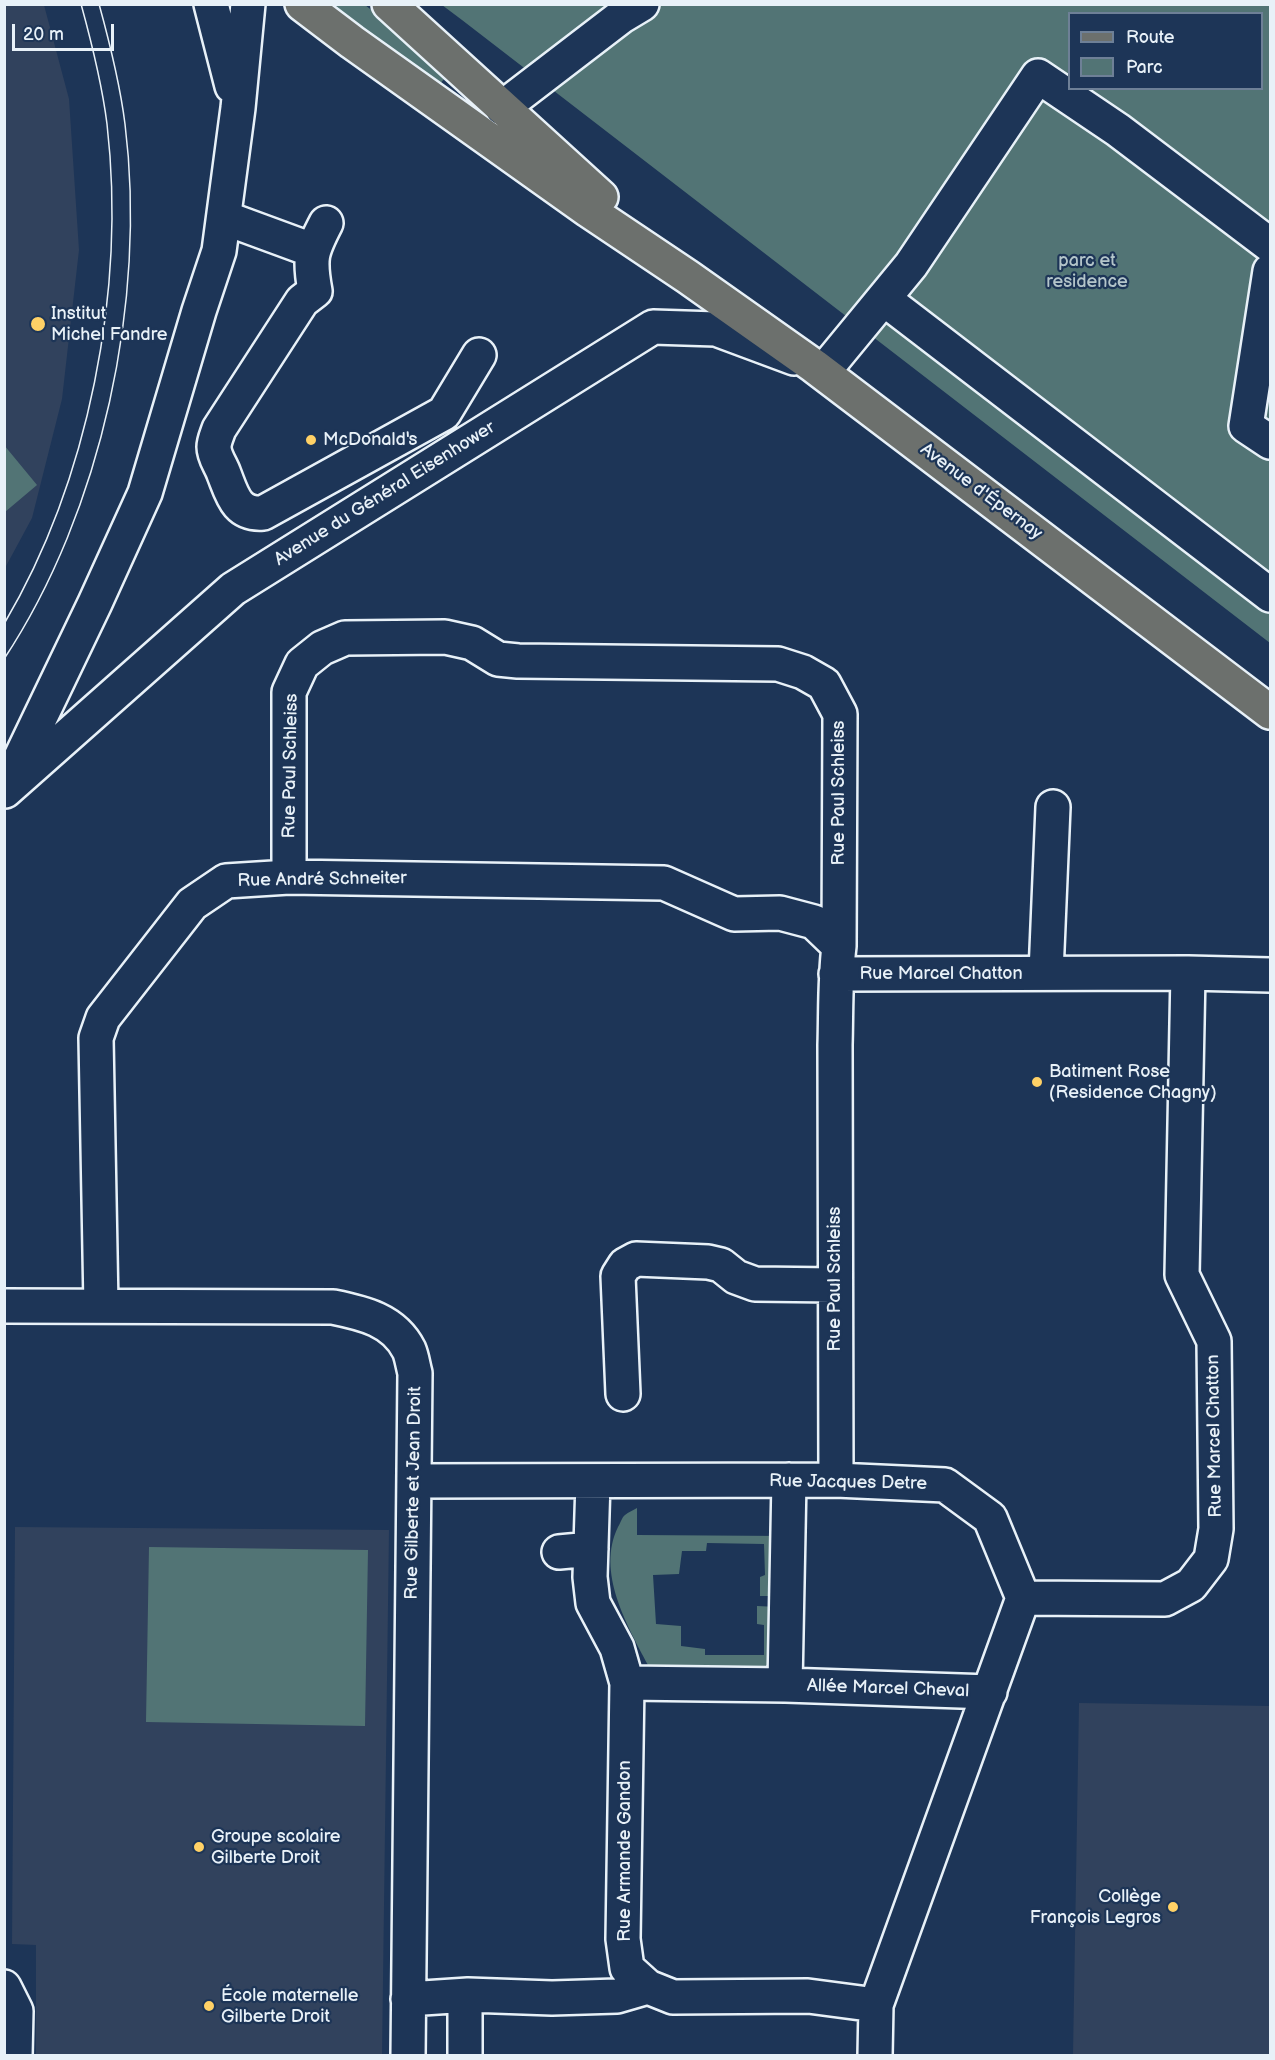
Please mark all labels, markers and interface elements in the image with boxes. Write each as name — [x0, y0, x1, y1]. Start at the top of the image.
scale bar — [15, 12, 117, 50]
legend — [1068, 12, 1263, 90]
text: 20 m — [23, 24, 64, 45]
text: Route — [1126, 27, 1175, 48]
text: Parc — [1126, 57, 1163, 78]
park label: parc et residence — [1046, 250, 1128, 292]
place label: Institut Michel Fandre — [51, 303, 167, 346]
marker: Institut Michel Fandre — [29, 315, 47, 333]
street label: Avenue du Général Eisenhower — [271, 417, 499, 571]
place label: McDonald's — [323, 429, 417, 451]
marker: McDonald's — [304, 433, 318, 447]
street label: Avenue d'Épernay — [916, 439, 1046, 545]
street label: Rue Paul Schleiss — [279, 693, 303, 839]
street label: Rue Paul Schleiss — [828, 720, 850, 866]
street label: Rue André Schneiter — [237, 868, 407, 892]
street label: Rue Marcel Chatton — [859, 963, 1023, 985]
place label: Batiment Rose (Residence Chagny) — [1049, 1061, 1217, 1104]
marker: Batiment Rose (Residence Chagny) — [1030, 1075, 1044, 1089]
street label: Rue Paul Schleiss — [824, 1206, 846, 1352]
street label: Rue Marcel Chatton — [1203, 1354, 1227, 1518]
street label: Rue Gilberte et Jean Droit — [401, 1386, 427, 1600]
street label: Rue Jacques Detre — [769, 1471, 927, 1495]
street label: Allée Marcel Cheval — [807, 1675, 969, 1703]
street label: Rue Armande Gandon — [614, 1760, 636, 1942]
place label: Groupe scolaire Gilberte Droit — [211, 1826, 340, 1868]
marker: Groupe scolaire Gilberte Droit — [192, 1840, 206, 1854]
place label: Collège François Legros — [1030, 1886, 1161, 1928]
marker: Collège François Legros — [1166, 1900, 1180, 1914]
place label: École maternelle Gilberte Droit — [221, 1985, 358, 2028]
marker: École maternelle Gilberte Droit — [202, 1999, 216, 2013]

